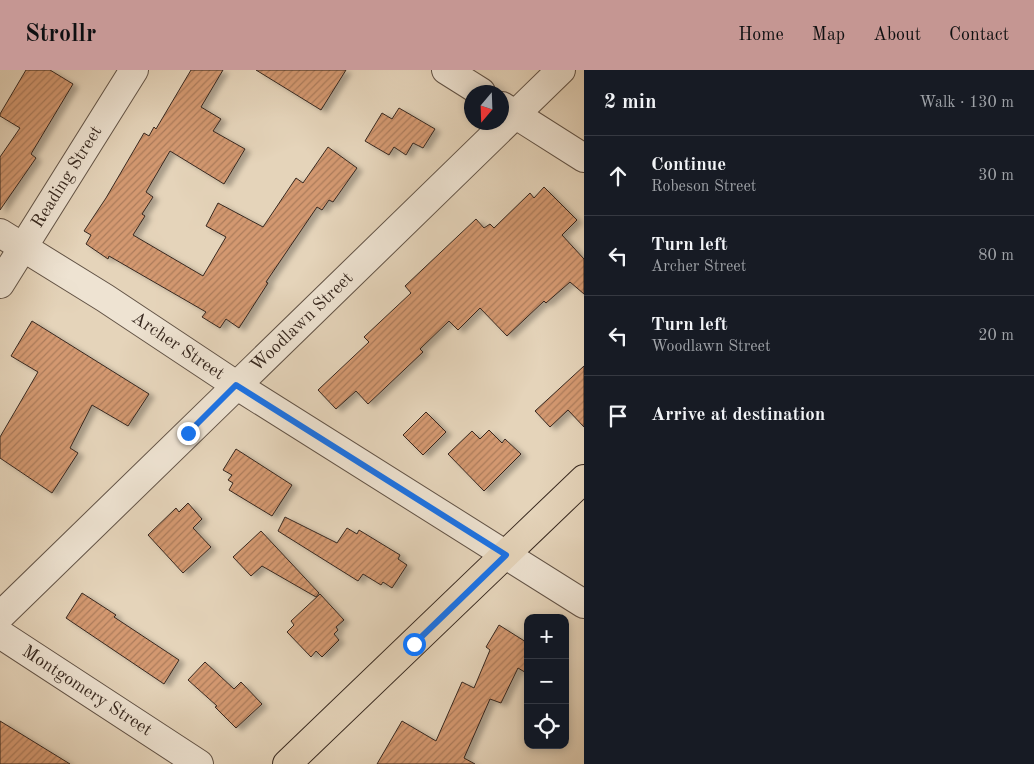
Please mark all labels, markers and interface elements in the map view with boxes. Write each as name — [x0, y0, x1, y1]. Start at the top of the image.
text: Strollr — [25, 23, 96, 47]
text: Home — [738, 26, 784, 44]
text: Map — [812, 26, 845, 44]
text: About — [873, 26, 921, 44]
text: Contact — [949, 26, 1009, 44]
north arrow — [464, 85, 509, 130]
text: 2 min — [604, 92, 657, 113]
text: Walk · 130 m — [919, 95, 1014, 111]
street label: Reading Street — [28, 123, 106, 231]
text: Continue — [651, 156, 726, 175]
icon: ahead — [604, 162, 632, 190]
text: 30 m — [978, 168, 1014, 184]
text: Robeson Street — [651, 179, 756, 195]
text: Turn left — [651, 236, 728, 255]
icon: left — [604, 242, 632, 270]
text: 80 m — [978, 248, 1014, 264]
text: Archer Street — [651, 259, 746, 275]
street label: Woodlawn Street — [247, 269, 357, 375]
street label: Archer Street — [129, 309, 227, 383]
text: Turn left — [651, 316, 728, 335]
icon: left — [604, 322, 632, 350]
text: 20 m — [978, 328, 1014, 344]
text: Woodlawn Street — [651, 339, 771, 355]
icon: arrive — [604, 402, 632, 430]
text: Arrive at destination — [651, 406, 825, 425]
route end — [177, 422, 200, 445]
map controls — [524, 614, 569, 749]
button: + — [524, 614, 569, 659]
route start — [403, 633, 426, 656]
street label: Montgomery Street — [19, 642, 155, 740]
button: − — [524, 659, 569, 704]
button: locate — [524, 704, 569, 749]

